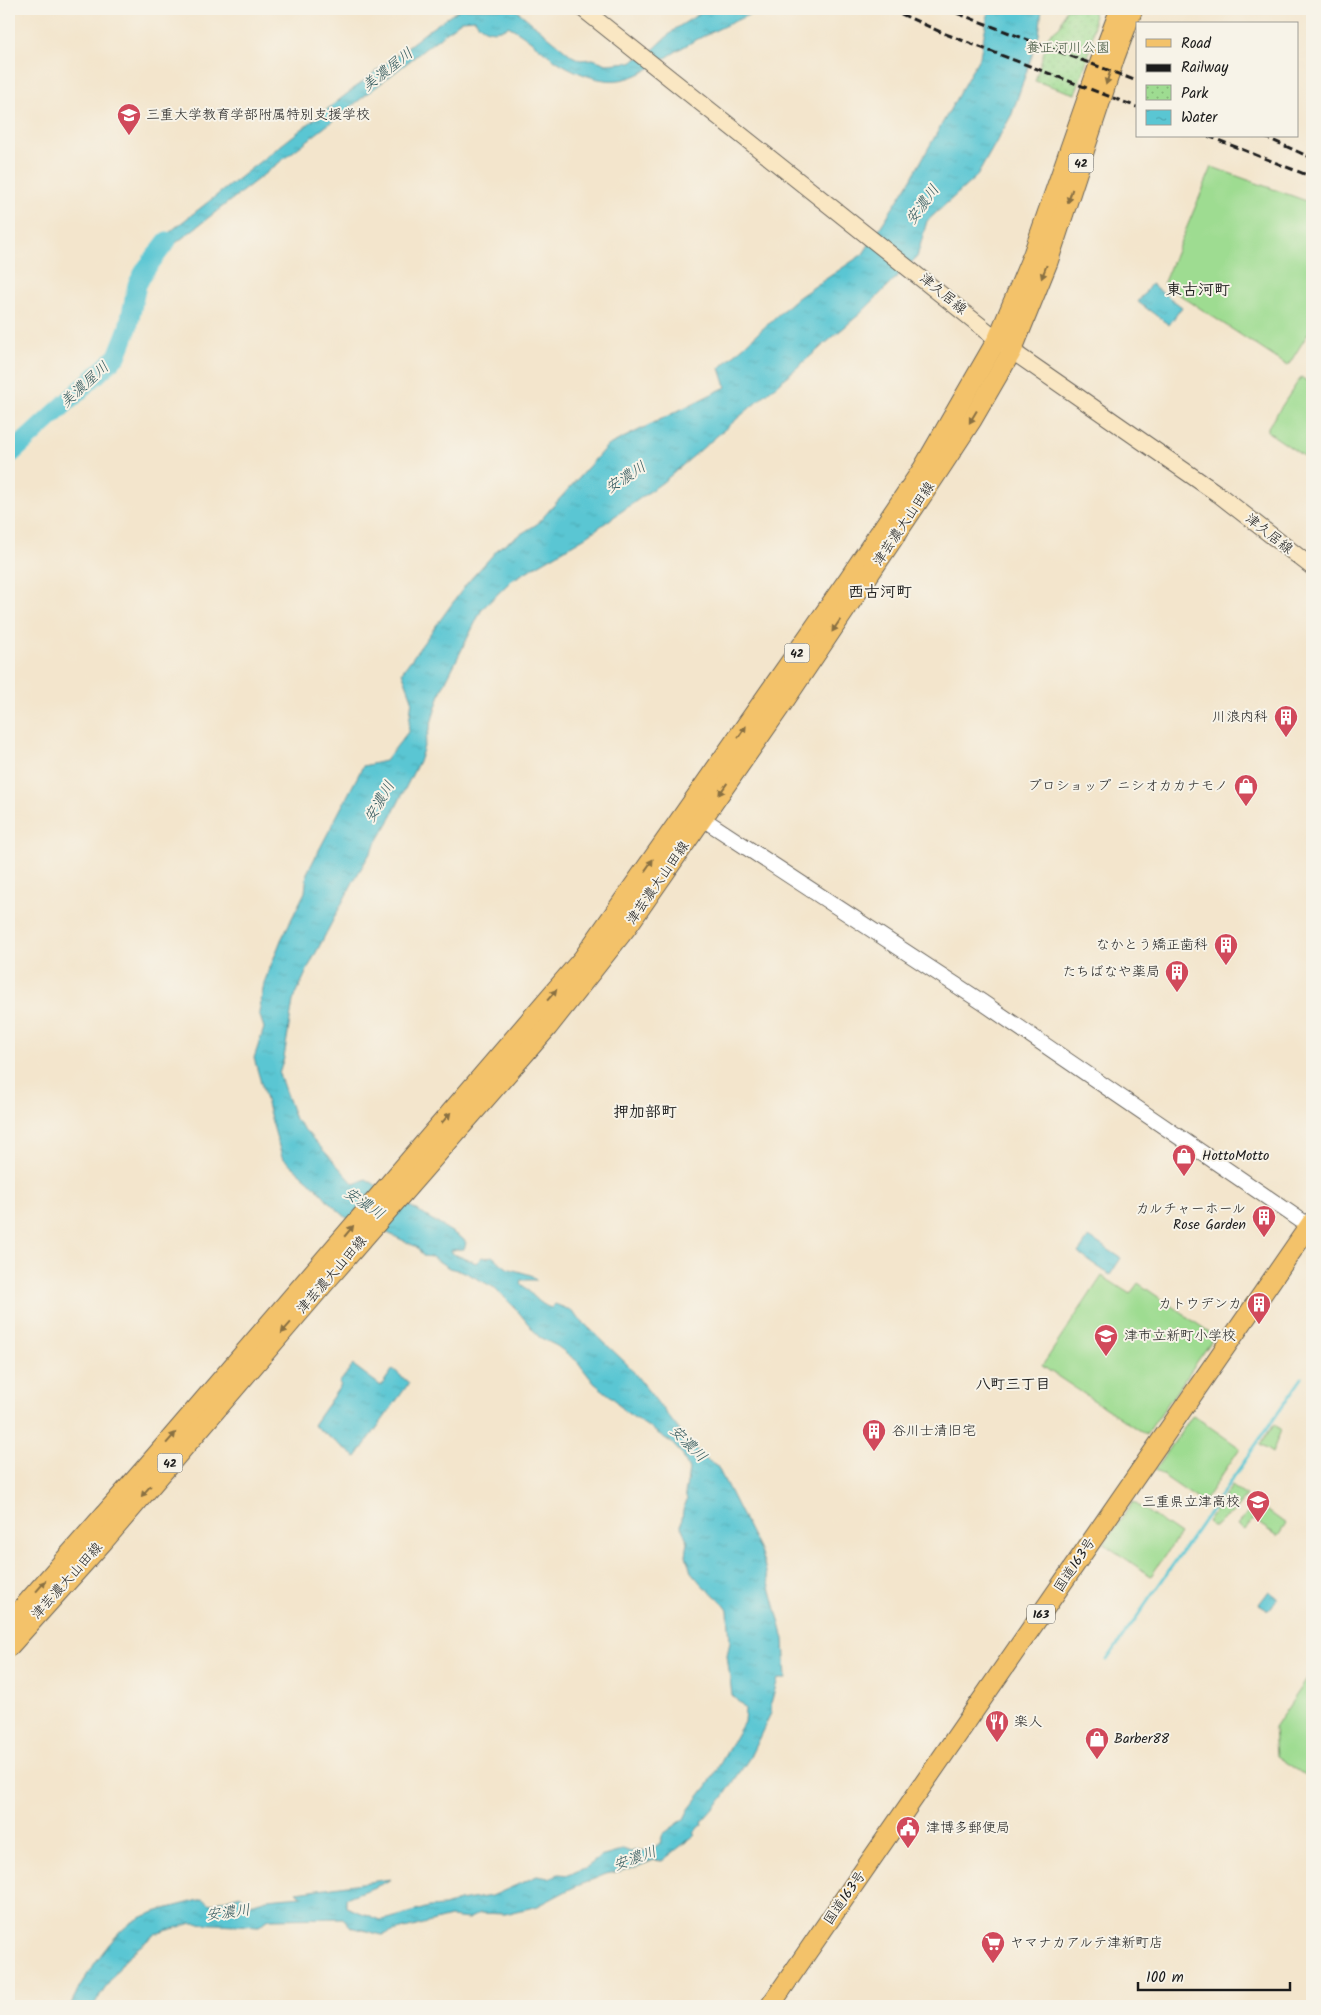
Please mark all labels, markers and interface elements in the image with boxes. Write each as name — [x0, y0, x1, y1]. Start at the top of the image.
legend — [1136, 22, 1298, 138]
text: Road — [1181, 32, 1212, 56]
park label: 養正河川公園 — [1026, 37, 1110, 59]
water label: 美濃屋川 — [357, 42, 419, 98]
text: Railway — [1181, 56, 1229, 80]
one-way arrow — [1104, 71, 1112, 86]
text: Park — [1181, 82, 1209, 106]
school or university icon: 三重大学教育学部附属特別支援学校 — [116, 102, 142, 136]
place label: 三重大学教育学部附属特別支援学校 — [146, 104, 370, 126]
text: Water — [1181, 106, 1218, 130]
road number: 42 — [1068, 154, 1094, 172]
water label: 安濃川 — [900, 180, 946, 230]
one-way arrow — [1066, 189, 1074, 204]
one-way arrow — [1040, 264, 1047, 279]
street label: 津久居線 — [914, 268, 972, 320]
district label: 東古河町 — [1166, 278, 1230, 303]
water label: 美濃屋川 — [55, 356, 115, 414]
one-way arrow — [969, 411, 978, 424]
water label: 安濃川 — [601, 456, 651, 500]
street label: 津芸濃大山田線 — [867, 477, 941, 571]
street label: 津久居線 — [1240, 508, 1298, 560]
district label: 西古河町 — [848, 580, 912, 605]
one-way arrow — [831, 619, 841, 633]
road number: 42 — [784, 644, 810, 662]
building icon: 川浪内科 — [1273, 704, 1299, 738]
place label: 川浪内科 — [1212, 706, 1268, 728]
one-way arrow — [737, 725, 747, 738]
shop icon: プロショップ ニシオカカナモノ — [1233, 773, 1259, 807]
place label: プロショップ ニシオカカナモノ — [1028, 775, 1228, 797]
water label: 安濃川 — [358, 777, 402, 827]
one-way arrow — [718, 782, 728, 795]
street label: 津芸濃大山田線 — [621, 837, 695, 929]
one-way arrow — [644, 858, 654, 872]
building icon: なかとう矯正歯科 — [1213, 932, 1239, 966]
place label: なかとう矯正歯科 — [1096, 934, 1208, 956]
building icon: たちばなや薬局 — [1164, 959, 1190, 993]
place label: たちばなや薬局 — [1062, 961, 1160, 983]
one-way arrow — [546, 988, 557, 1001]
district label: 押加部町 — [613, 1100, 677, 1125]
one-way arrow — [440, 1111, 451, 1124]
shop icon: HottoMotto — [1171, 1143, 1197, 1177]
place label: HottoMotto — [1202, 1145, 1269, 1167]
water label: 安濃川 — [339, 1181, 389, 1227]
place label: カルチャーホール Rose Garden — [1136, 1198, 1246, 1236]
building icon: カルチャーホール Rose Garden — [1251, 1204, 1277, 1238]
one-way arrow — [344, 1224, 355, 1237]
street label: 津芸濃大山田線 — [292, 1231, 372, 1319]
building icon: カトウデンカ — [1246, 1291, 1272, 1325]
place label: カトウデンカ — [1158, 1293, 1242, 1315]
one-way arrow — [280, 1321, 292, 1333]
school or university icon: 津市立新町小学校 — [1093, 1323, 1119, 1357]
place label: 津市立新町小学校 — [1124, 1325, 1236, 1347]
district label: 八町三丁目 — [975, 1373, 1051, 1397]
building icon: 谷川士清旧宅 — [861, 1418, 887, 1452]
water label: 安濃川 — [664, 1420, 712, 1468]
place label: 谷川士清旧宅 — [892, 1420, 976, 1442]
one-way arrow — [166, 1431, 177, 1444]
road number: 42 — [158, 1454, 182, 1472]
one-way arrow — [141, 1484, 152, 1497]
school or university icon: 三重県立津高校 — [1245, 1489, 1271, 1523]
place label: 三重県立津高校 — [1142, 1491, 1240, 1513]
street label: 国道163号 — [1048, 1533, 1102, 1597]
street label: 津芸濃大山田線 — [26, 1537, 108, 1625]
one-way arrow — [35, 1580, 46, 1593]
road number: 163 — [1027, 1605, 1055, 1624]
restaurant icon: 楽人 — [984, 1709, 1010, 1743]
place label: 楽人 — [1014, 1711, 1042, 1733]
shop icon: Barber88 — [1084, 1726, 1110, 1760]
place label: Barber88 — [1114, 1728, 1170, 1750]
public building icon: 津博多郵便局 — [895, 1815, 921, 1849]
place label: 津博多郵便局 — [926, 1817, 1010, 1839]
water label: 安濃川 — [610, 1840, 660, 1878]
street label: 国道163号 — [818, 1866, 872, 1930]
water label: 安濃川 — [204, 1898, 252, 1928]
supermarket icon: ヤマナカアルテ津新町店 — [980, 1930, 1006, 1964]
place label: ヤマナカアルテ津新町店 — [1010, 1932, 1163, 1954]
scale bar — [1138, 1960, 1291, 1992]
text: 100 m — [1146, 1966, 1184, 1990]

